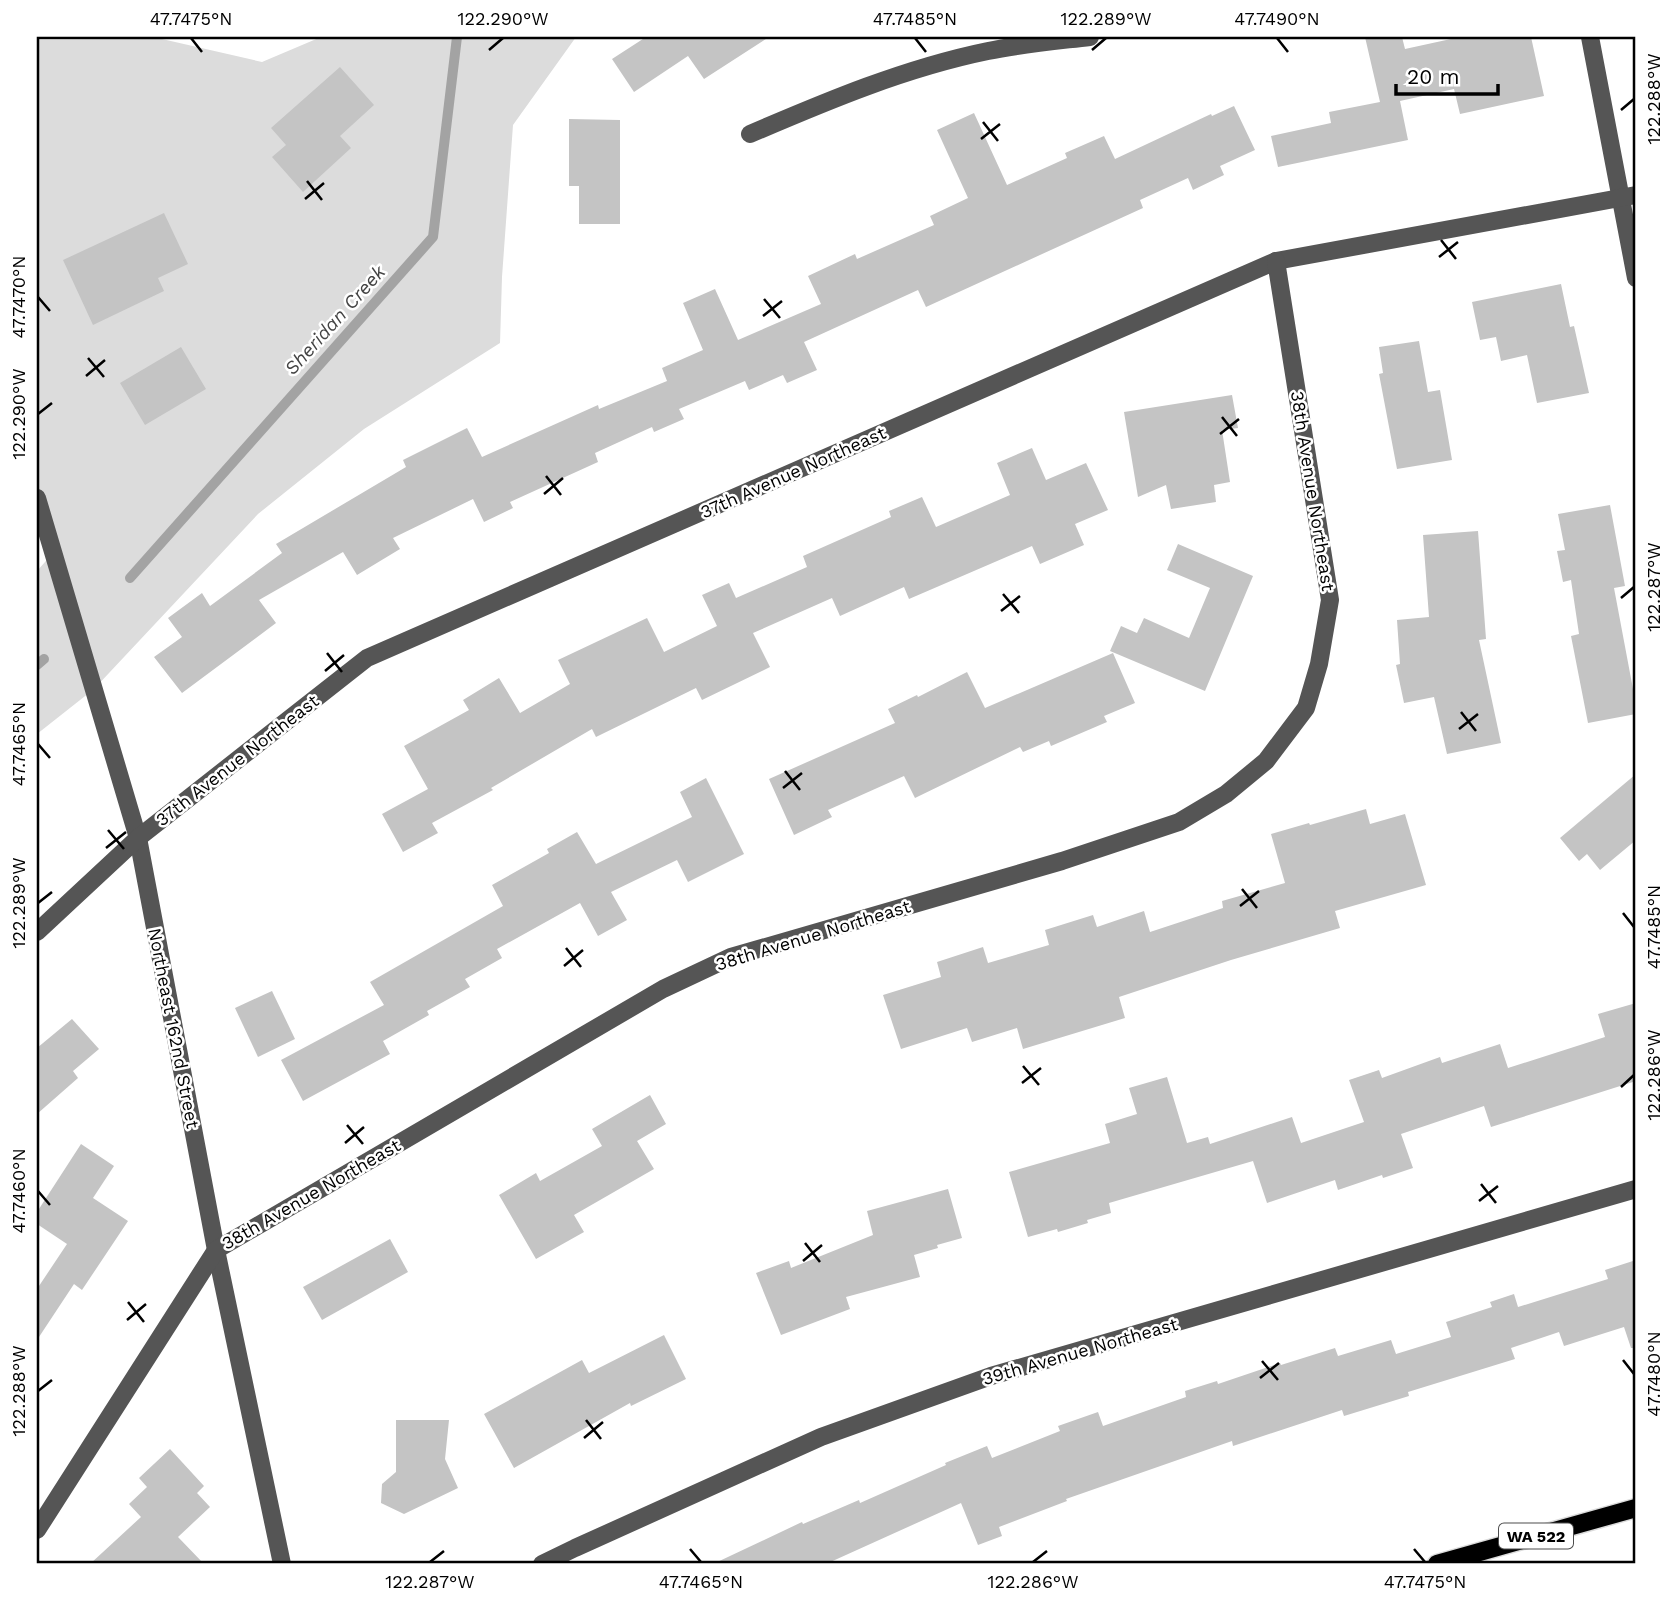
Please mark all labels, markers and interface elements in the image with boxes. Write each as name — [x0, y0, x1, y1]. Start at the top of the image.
text: 47.7475°N — [150, 8, 232, 29]
text: 122.290°W — [457, 8, 549, 29]
text: 47.7485°N — [873, 8, 957, 29]
text: 122.289°W — [1060, 8, 1152, 29]
text: 47.7490°N — [1234, 8, 1320, 29]
scale bar — [1396, 52, 1498, 96]
text: 122.288°W — [1643, 53, 1664, 145]
text: 20 m — [1407, 64, 1459, 89]
text: 47.7470°N — [8, 255, 29, 339]
water label: Sheridan Creek — [280, 260, 391, 380]
text: 122.290°W — [8, 368, 29, 460]
street label: 38th Avenue Northeast — [1287, 389, 1339, 593]
street label: 37th Avenue Northeast — [697, 421, 889, 522]
text: 122.287°W — [1643, 542, 1664, 632]
street label: 37th Avenue Northeast — [151, 690, 323, 830]
text: 47.7465°N — [8, 702, 29, 786]
text: 122.289°W — [8, 857, 29, 949]
text: 47.7485°N — [1643, 885, 1664, 969]
street label: 38th Avenue Northeast — [713, 895, 913, 975]
street label: Northeast 162nd Street — [144, 926, 204, 1131]
text: 122.286°W — [1643, 1030, 1664, 1120]
street label: 38th Avenue Northeast — [218, 1134, 404, 1254]
text: 47.7460°N — [8, 1148, 29, 1234]
street label: 39th Avenue Northeast — [980, 1313, 1181, 1389]
text: 47.7480°N — [1643, 1331, 1664, 1417]
text: 122.288°W — [8, 1345, 29, 1437]
road number: WA 522 — [1499, 1524, 1573, 1548]
text: 122.287°W — [385, 1571, 475, 1592]
text: 47.7465°N — [659, 1571, 743, 1592]
text: 122.286°W — [988, 1571, 1078, 1592]
text: 47.7475°N — [1384, 1571, 1466, 1592]

